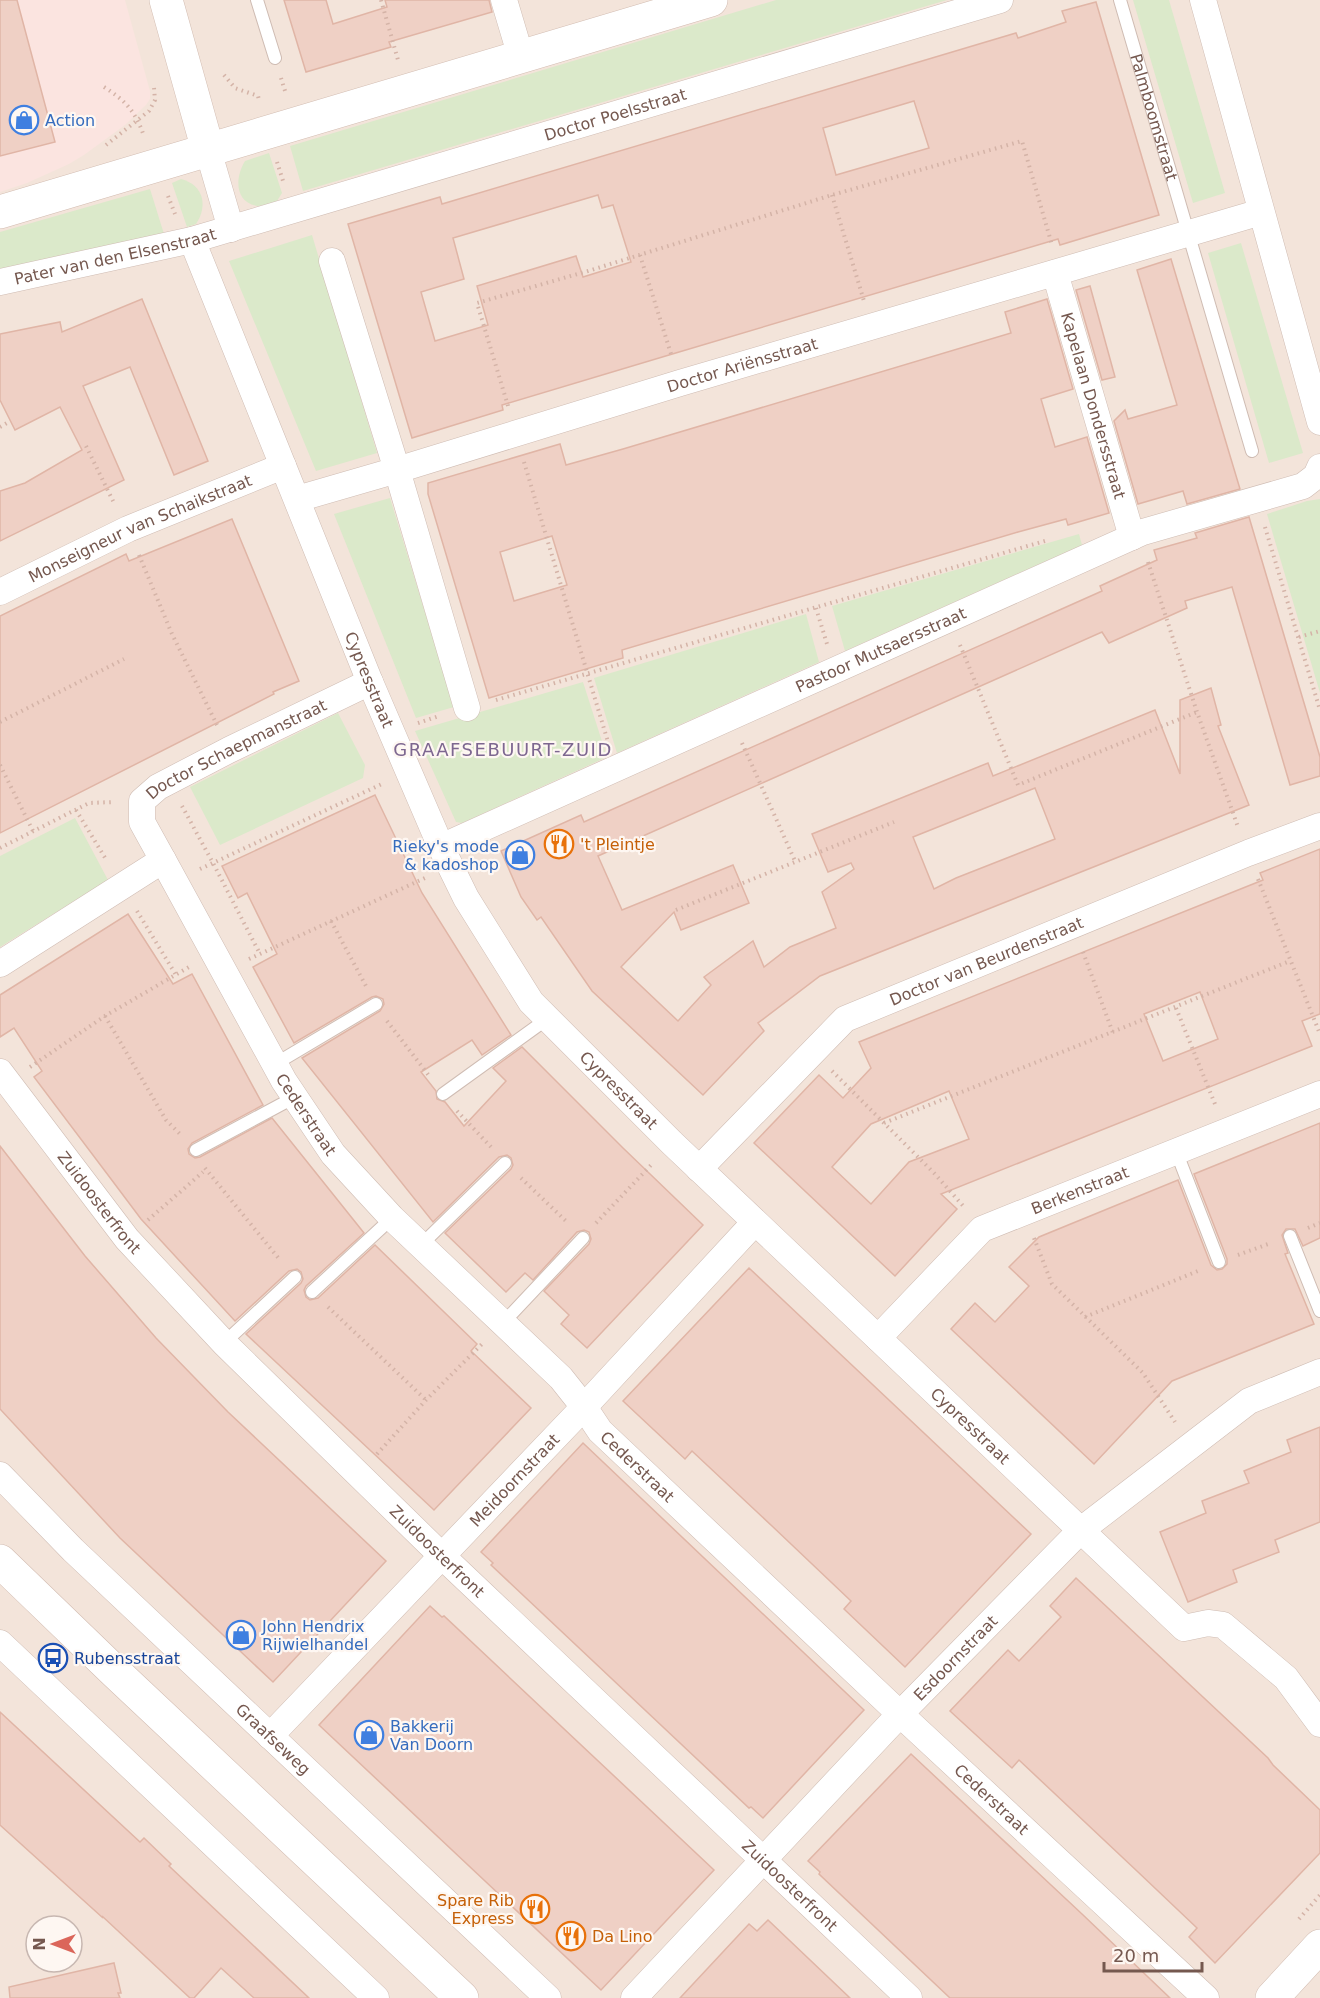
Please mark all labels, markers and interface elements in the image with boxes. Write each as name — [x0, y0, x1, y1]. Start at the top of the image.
street label: Palmboomstraat — [1127, 51, 1182, 183]
street label: Doctor Poelsstraat — [542, 84, 688, 144]
shop icon: Action — [8, 104, 40, 136]
place label: Action — [45, 111, 95, 130]
street label: Pater van den Elsenstraat — [12, 224, 218, 288]
street label: Kapelaan Dondersstraat — [1057, 310, 1130, 501]
street label: Doctor Ariënsstraat — [665, 334, 820, 396]
street label: Monseigneur van Schaikstraat — [25, 470, 254, 586]
street label: Pastoor Mutsaersstraat — [793, 603, 969, 696]
street label: Cypresstraat — [341, 629, 398, 730]
street label: Doctor Schaepmanstraat — [142, 695, 330, 803]
district label: GRAAFSEBUURT-ZUID — [393, 739, 613, 760]
restaurant icon: 't Pleintje — [543, 828, 575, 860]
place label: 't Pleintje — [580, 835, 655, 854]
place label: Rieky's mode & kadoshop — [392, 837, 499, 874]
shop icon: Rieky's mode & kadoshop — [504, 839, 536, 871]
street label: Doctor van Beurdenstraat — [887, 913, 1086, 1009]
street label: Cypresstraat — [576, 1047, 662, 1133]
street label: Cederstraat — [272, 1070, 341, 1159]
street label: Zuidoosterfront — [54, 1147, 145, 1257]
street label: Berkenstraat — [1028, 1162, 1131, 1218]
street label: Cypresstraat — [927, 1384, 1014, 1468]
street label: Cederstraat — [596, 1427, 678, 1506]
street label: Meidoornstraat — [466, 1429, 563, 1530]
street label: Zuidoosterfront — [386, 1501, 489, 1601]
street label: Esdoornstraat — [909, 1611, 1001, 1704]
place label: John Hendrix Rijwielhandel — [261, 1617, 368, 1654]
shop icon: John Hendrix Rijwielhandel — [225, 1619, 257, 1651]
bus stop icon: Rubensstraat — [37, 1642, 69, 1674]
place label: Rubensstraat — [74, 1649, 180, 1668]
street label: Graafseweg — [232, 1699, 315, 1779]
place label: Bakkerij Van Doorn — [390, 1717, 473, 1754]
shop icon: Bakkerij Van Doorn — [353, 1719, 385, 1751]
street label: Cederstraat — [951, 1760, 1033, 1838]
street label: Zuidoosterfront — [738, 1836, 842, 1935]
place label: Spare Rib Express — [437, 1891, 514, 1928]
restaurant icon: Spare Rib Express — [519, 1893, 551, 1925]
north arrow — [24, 1914, 84, 1974]
restaurant icon: Da Lino — [555, 1920, 587, 1952]
place label: Da Lino — [592, 1927, 653, 1946]
scale bar — [1104, 1935, 1202, 1973]
text: N — [30, 1937, 49, 1951]
text: 20 m — [1113, 1945, 1159, 1966]

